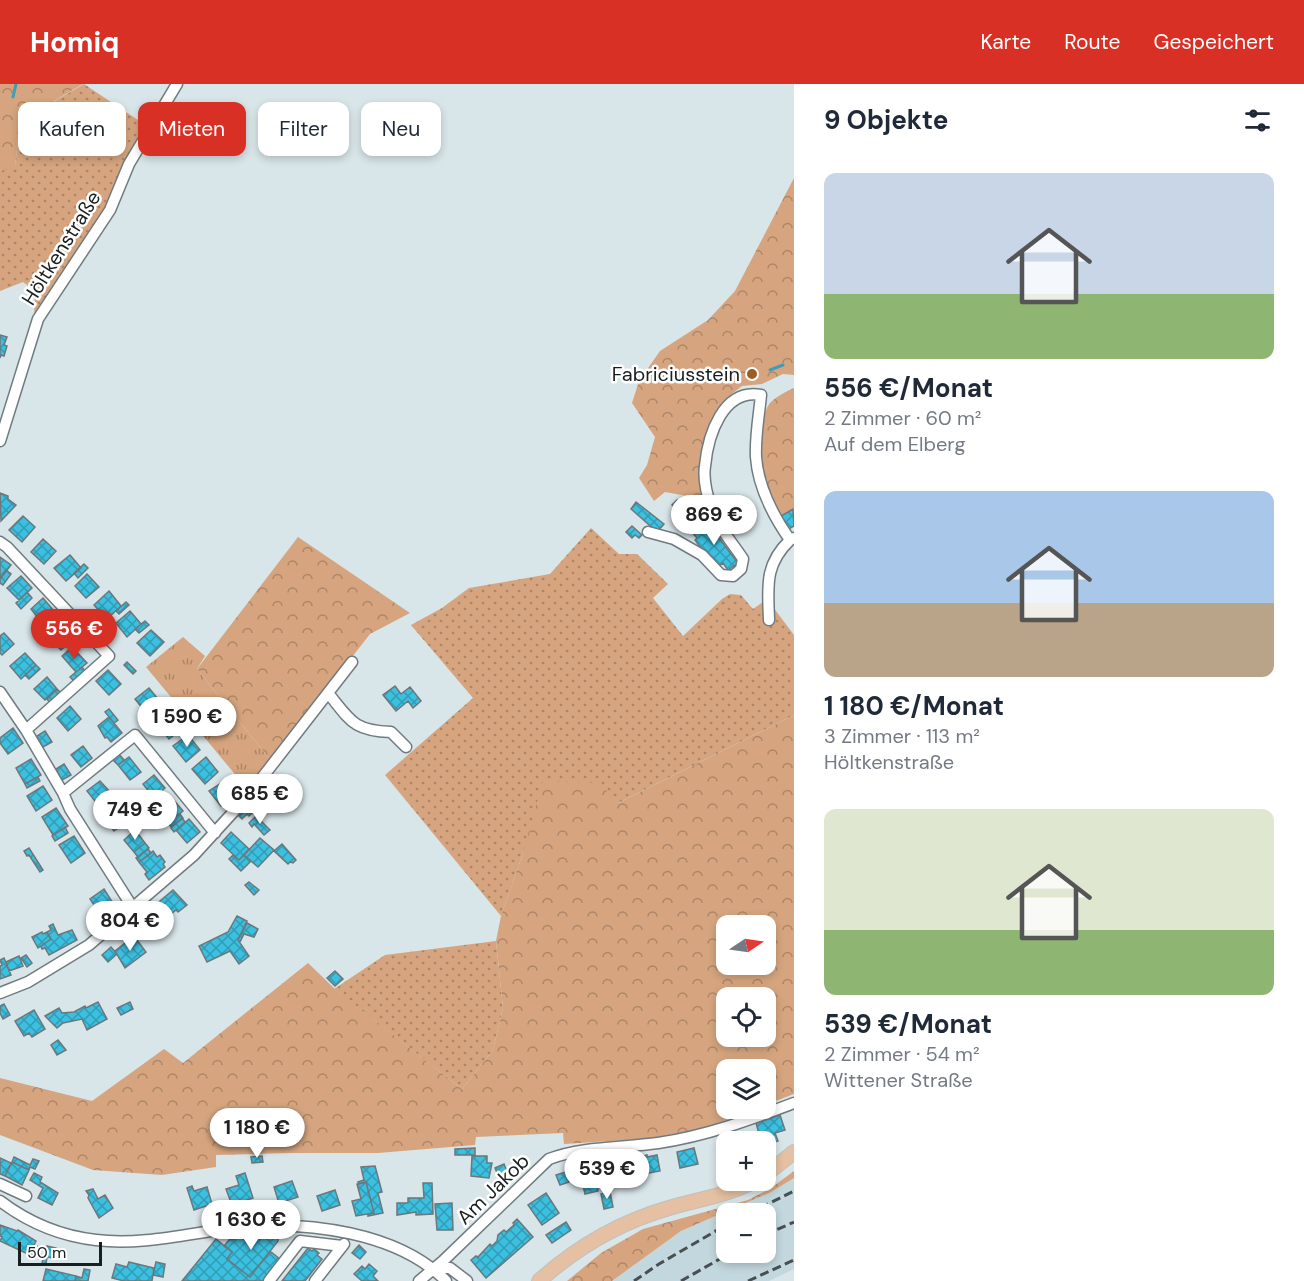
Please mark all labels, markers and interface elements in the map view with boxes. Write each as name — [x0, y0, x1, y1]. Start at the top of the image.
text: Homiq — [30, 24, 119, 61]
text: Karte — [980, 28, 1031, 56]
text: Route — [1064, 28, 1120, 56]
text: Gespeichert — [1153, 28, 1274, 56]
chip: Kaufen — [18, 102, 126, 156]
chip: Mieten — [138, 102, 246, 156]
chip: Filter — [258, 102, 349, 156]
chip: Neu — [361, 102, 441, 156]
text: 9 Objekte — [824, 103, 948, 137]
icon: filters — [1241, 104, 1274, 137]
street label: Höltkenstraße — [16, 186, 106, 310]
icon: home — [995, 212, 1103, 320]
place label: Fabriciusstein — [612, 361, 740, 387]
marker: Fabriciusstein — [745, 367, 759, 381]
text: 556 €/Monat — [824, 371, 993, 405]
text: 2 Zimmer · 60 m² — [824, 405, 981, 431]
text: Auf dem Elberg — [824, 431, 966, 457]
pin: 869 € — [672, 495, 756, 546]
text: 869 € — [685, 501, 743, 527]
icon: home — [995, 530, 1103, 638]
pin: 556 € — [32, 609, 116, 660]
text: 556 € — [45, 615, 103, 641]
text: 1 180 €/Monat — [824, 689, 1004, 723]
pin: 1 590 € — [132, 697, 242, 748]
text: 1 590 € — [151, 703, 223, 729]
text: 3 Zimmer · 113 m² — [824, 723, 980, 749]
text: Höltkenstraße — [824, 749, 954, 775]
pin: 685 € — [218, 774, 302, 825]
text: 685 € — [231, 780, 289, 806]
pin: 749 € — [93, 790, 177, 841]
text: 749 € — [107, 796, 163, 822]
icon: home — [995, 848, 1103, 956]
pin: 804 € — [88, 901, 172, 952]
text: 804 € — [100, 907, 160, 933]
north arrow — [716, 915, 776, 975]
map controls — [716, 915, 776, 1263]
button: locate — [716, 987, 776, 1047]
text: 539 €/Monat — [824, 1007, 992, 1041]
text: 2 Zimmer · 54 m² — [824, 1041, 980, 1067]
button: layers — [716, 1059, 776, 1119]
text: Wittener Straße — [824, 1067, 973, 1093]
pin: 1 180 € — [202, 1108, 312, 1159]
text: 1 180 € — [224, 1114, 290, 1140]
button: + — [716, 1131, 776, 1191]
street label: Am Jakob — [451, 1148, 535, 1230]
pin: 539 € — [565, 1149, 649, 1200]
text: 539 € — [578, 1155, 636, 1181]
pin: 1 630 € — [196, 1200, 306, 1251]
button: − — [716, 1203, 776, 1263]
text: 1 630 € — [215, 1206, 287, 1232]
scale bar — [18, 1239, 102, 1266]
text: 50 m — [27, 1242, 66, 1263]

